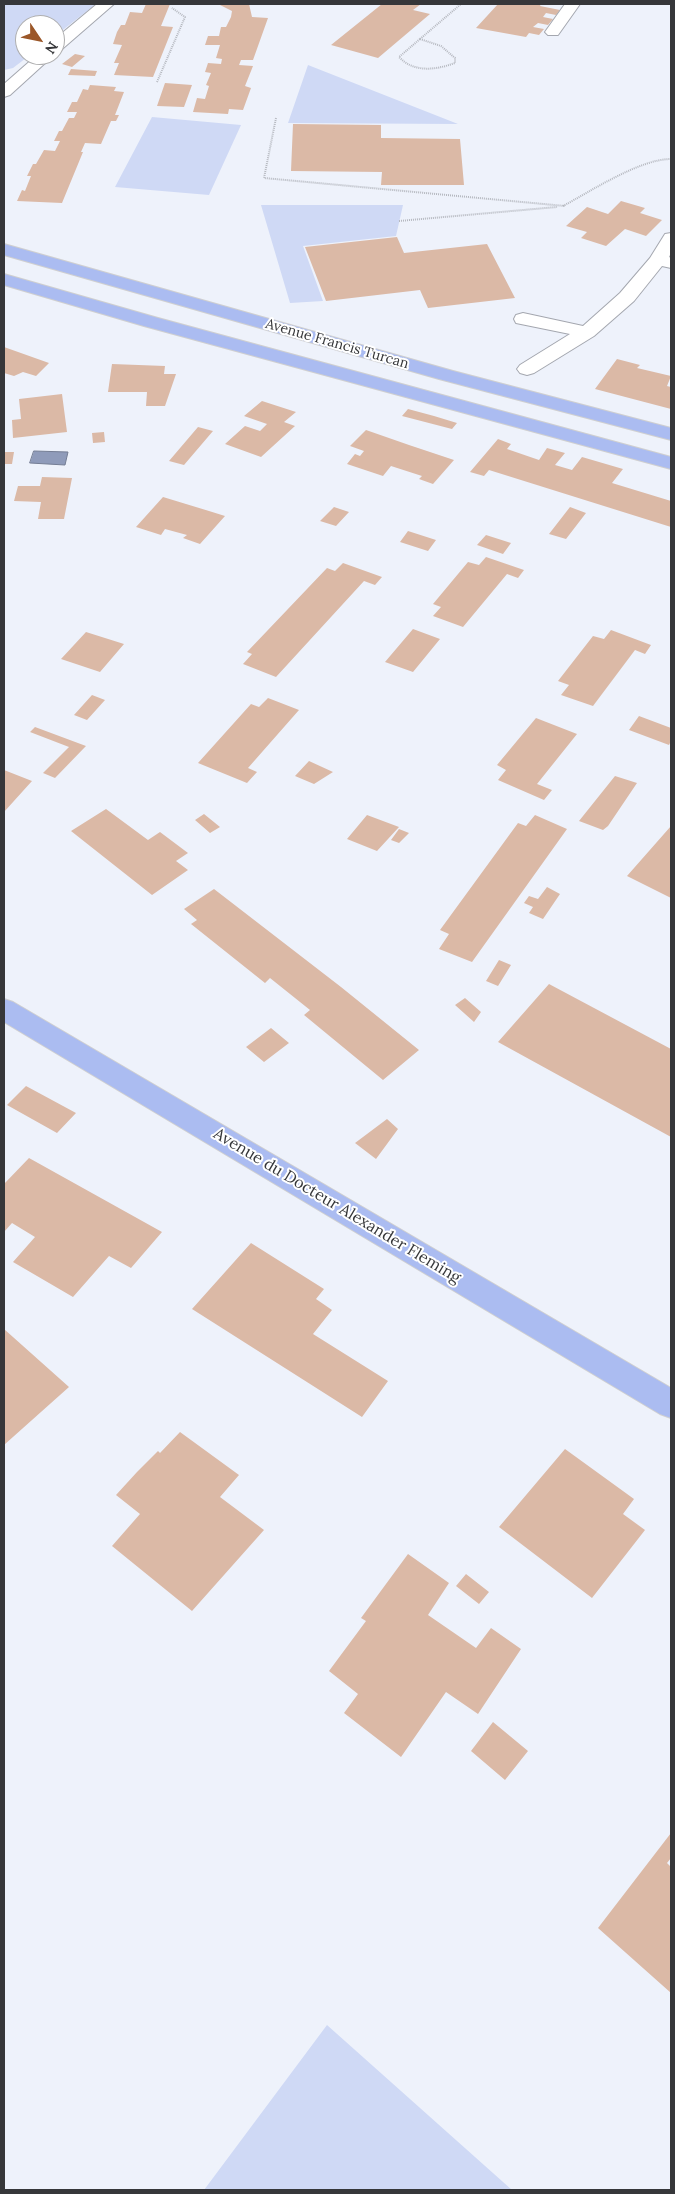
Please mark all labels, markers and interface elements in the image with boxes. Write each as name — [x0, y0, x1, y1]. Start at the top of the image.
north arrow — [15, 15, 65, 65]
text: N — [41, 38, 62, 57]
street label: Avenue Francis Turcan — [263, 316, 411, 372]
street label: Avenue du Docteur Alexander Fleming — [210, 1124, 464, 1288]

